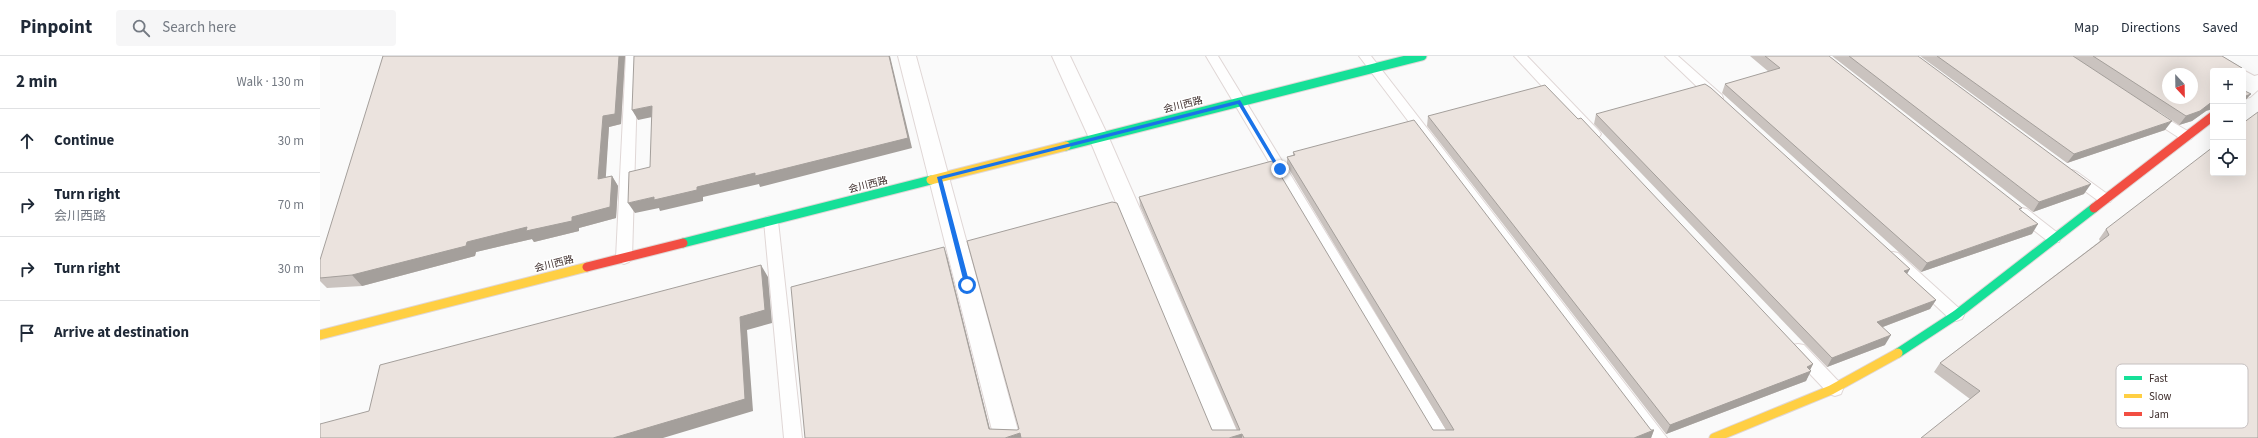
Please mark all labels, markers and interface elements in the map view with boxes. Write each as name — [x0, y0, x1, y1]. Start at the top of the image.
search box — [116, 10, 396, 46]
text: Pinpoint — [20, 14, 92, 41]
icon: search — [130, 17, 152, 39]
text: Search here — [162, 17, 236, 38]
text: Map — [2074, 18, 2099, 38]
text: Directions — [2121, 18, 2180, 38]
text: Saved — [2202, 18, 2238, 38]
north arrow — [2162, 68, 2198, 104]
map controls — [2210, 68, 2246, 176]
button: + — [2210, 68, 2246, 104]
text: 2 min — [16, 70, 57, 94]
text: Walk · 130 m — [236, 73, 304, 91]
street label: 会川西路 — [1162, 93, 1204, 117]
button: − — [2210, 104, 2246, 140]
icon: ahead — [16, 130, 38, 152]
text: Continue — [54, 130, 114, 151]
text: 30 m — [278, 132, 304, 150]
button: locate — [2210, 140, 2246, 176]
route end — [1271, 160, 1289, 178]
street label: 会川西路 — [847, 173, 889, 197]
text: Turn right — [54, 184, 120, 205]
icon: right — [16, 194, 38, 216]
text: 70 m — [278, 196, 304, 214]
text: 会川西路 — [54, 207, 106, 225]
street label: 会川西路 — [533, 252, 575, 276]
icon: right — [16, 258, 38, 280]
text: Turn right — [54, 258, 120, 279]
text: 30 m — [278, 260, 304, 278]
route start — [958, 276, 976, 294]
icon: arrive — [16, 322, 38, 344]
text: Arrive at destination — [54, 322, 189, 343]
legend — [2116, 364, 2248, 428]
text: Fast — [2149, 371, 2168, 386]
text: Slow — [2149, 389, 2172, 404]
text: Jam — [2149, 407, 2169, 422]

